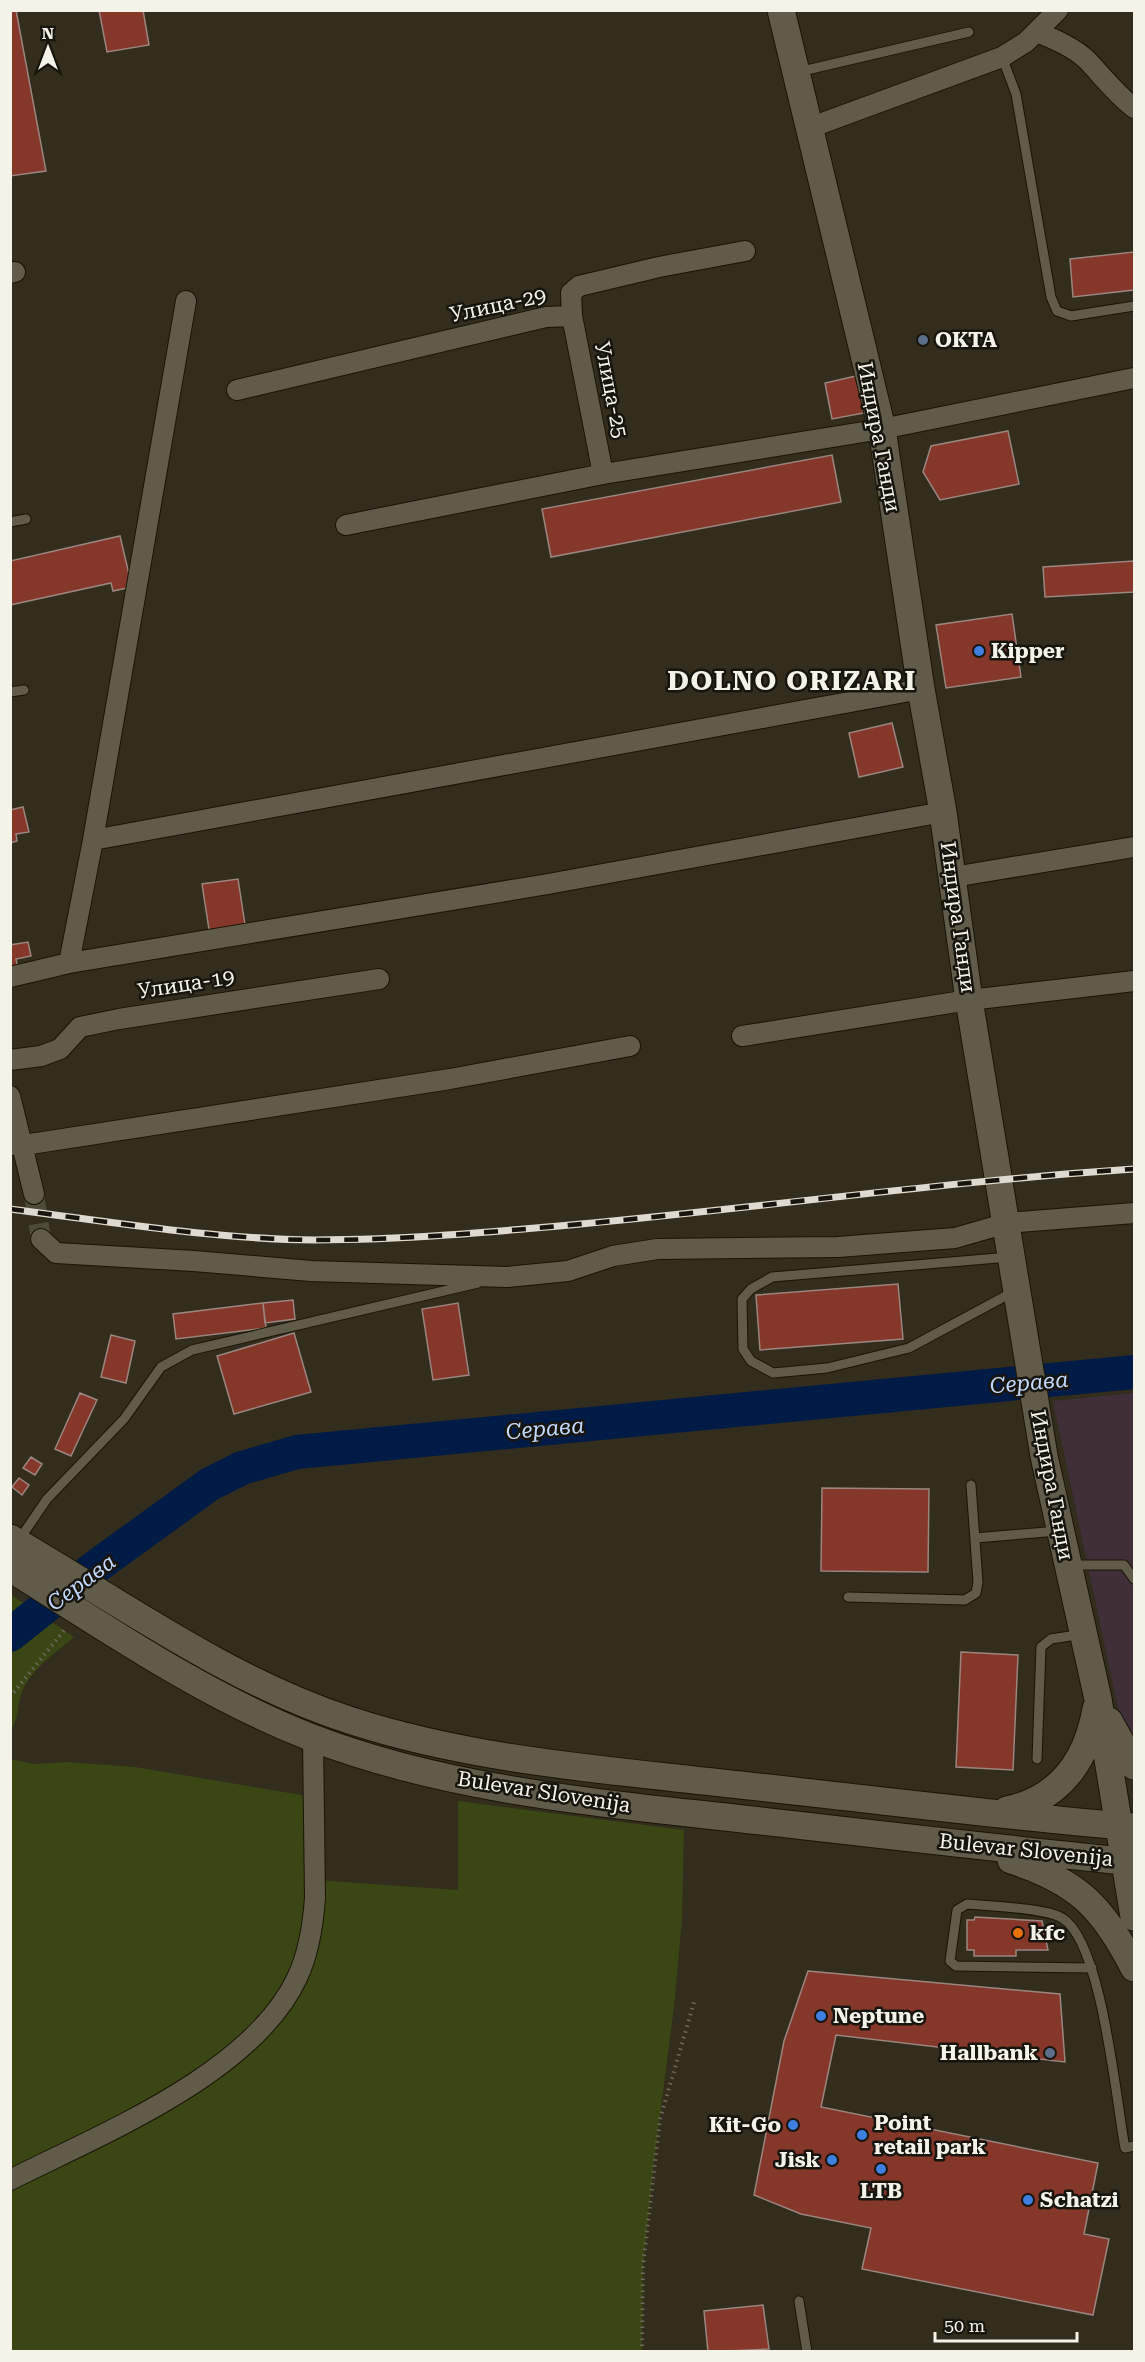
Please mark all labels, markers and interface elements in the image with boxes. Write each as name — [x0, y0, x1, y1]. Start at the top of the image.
north arrow — [18, 18, 78, 78]
text: N — [42, 24, 54, 43]
street label: Улица-29 — [448, 283, 548, 327]
place label: OKTA — [935, 328, 997, 352]
marker: OKTA — [916, 333, 930, 347]
street label: Улица-25 — [590, 340, 632, 440]
street label: Индира Ганди — [853, 360, 905, 514]
place label: Kipper — [991, 639, 1065, 663]
marker: Kipper — [972, 644, 986, 658]
district label: DOLNO ORIZARI — [667, 665, 917, 697]
street label: Индира Ганди — [936, 840, 980, 994]
street label: Улица-19 — [136, 964, 236, 1004]
water label: Серава — [989, 1367, 1069, 1398]
street label: Индира Ганди — [1026, 1408, 1078, 1562]
water label: Серава — [505, 1413, 585, 1444]
water label: Серава — [42, 1549, 120, 1616]
street label: Bulevar Slovenija — [456, 1766, 633, 1818]
street label: Bulevar Slovenija — [938, 1829, 1115, 1871]
place label: kfc — [1030, 1921, 1065, 1945]
marker: kfc — [1011, 1926, 1025, 1940]
place label: Neptune — [833, 2004, 924, 2028]
marker: Neptune — [814, 2009, 828, 2023]
place label: Hallbank — [940, 2041, 1039, 2065]
marker: Hallbank — [1043, 2046, 1057, 2060]
place label: Point retail park — [874, 2111, 987, 2159]
place label: Kit-Go — [709, 2113, 781, 2137]
marker: Kit-Go — [786, 2118, 800, 2132]
marker: Point retail park — [855, 2128, 869, 2142]
place label: Jisk — [775, 2148, 820, 2172]
marker: Jisk — [825, 2153, 839, 2167]
marker: LTB — [874, 2162, 888, 2176]
place label: LTB — [860, 2179, 902, 2203]
place label: Schatzi — [1040, 2188, 1119, 2212]
marker: Schatzi — [1021, 2193, 1035, 2207]
scale bar — [935, 2305, 1078, 2343]
text: 50 m — [944, 2315, 985, 2336]

